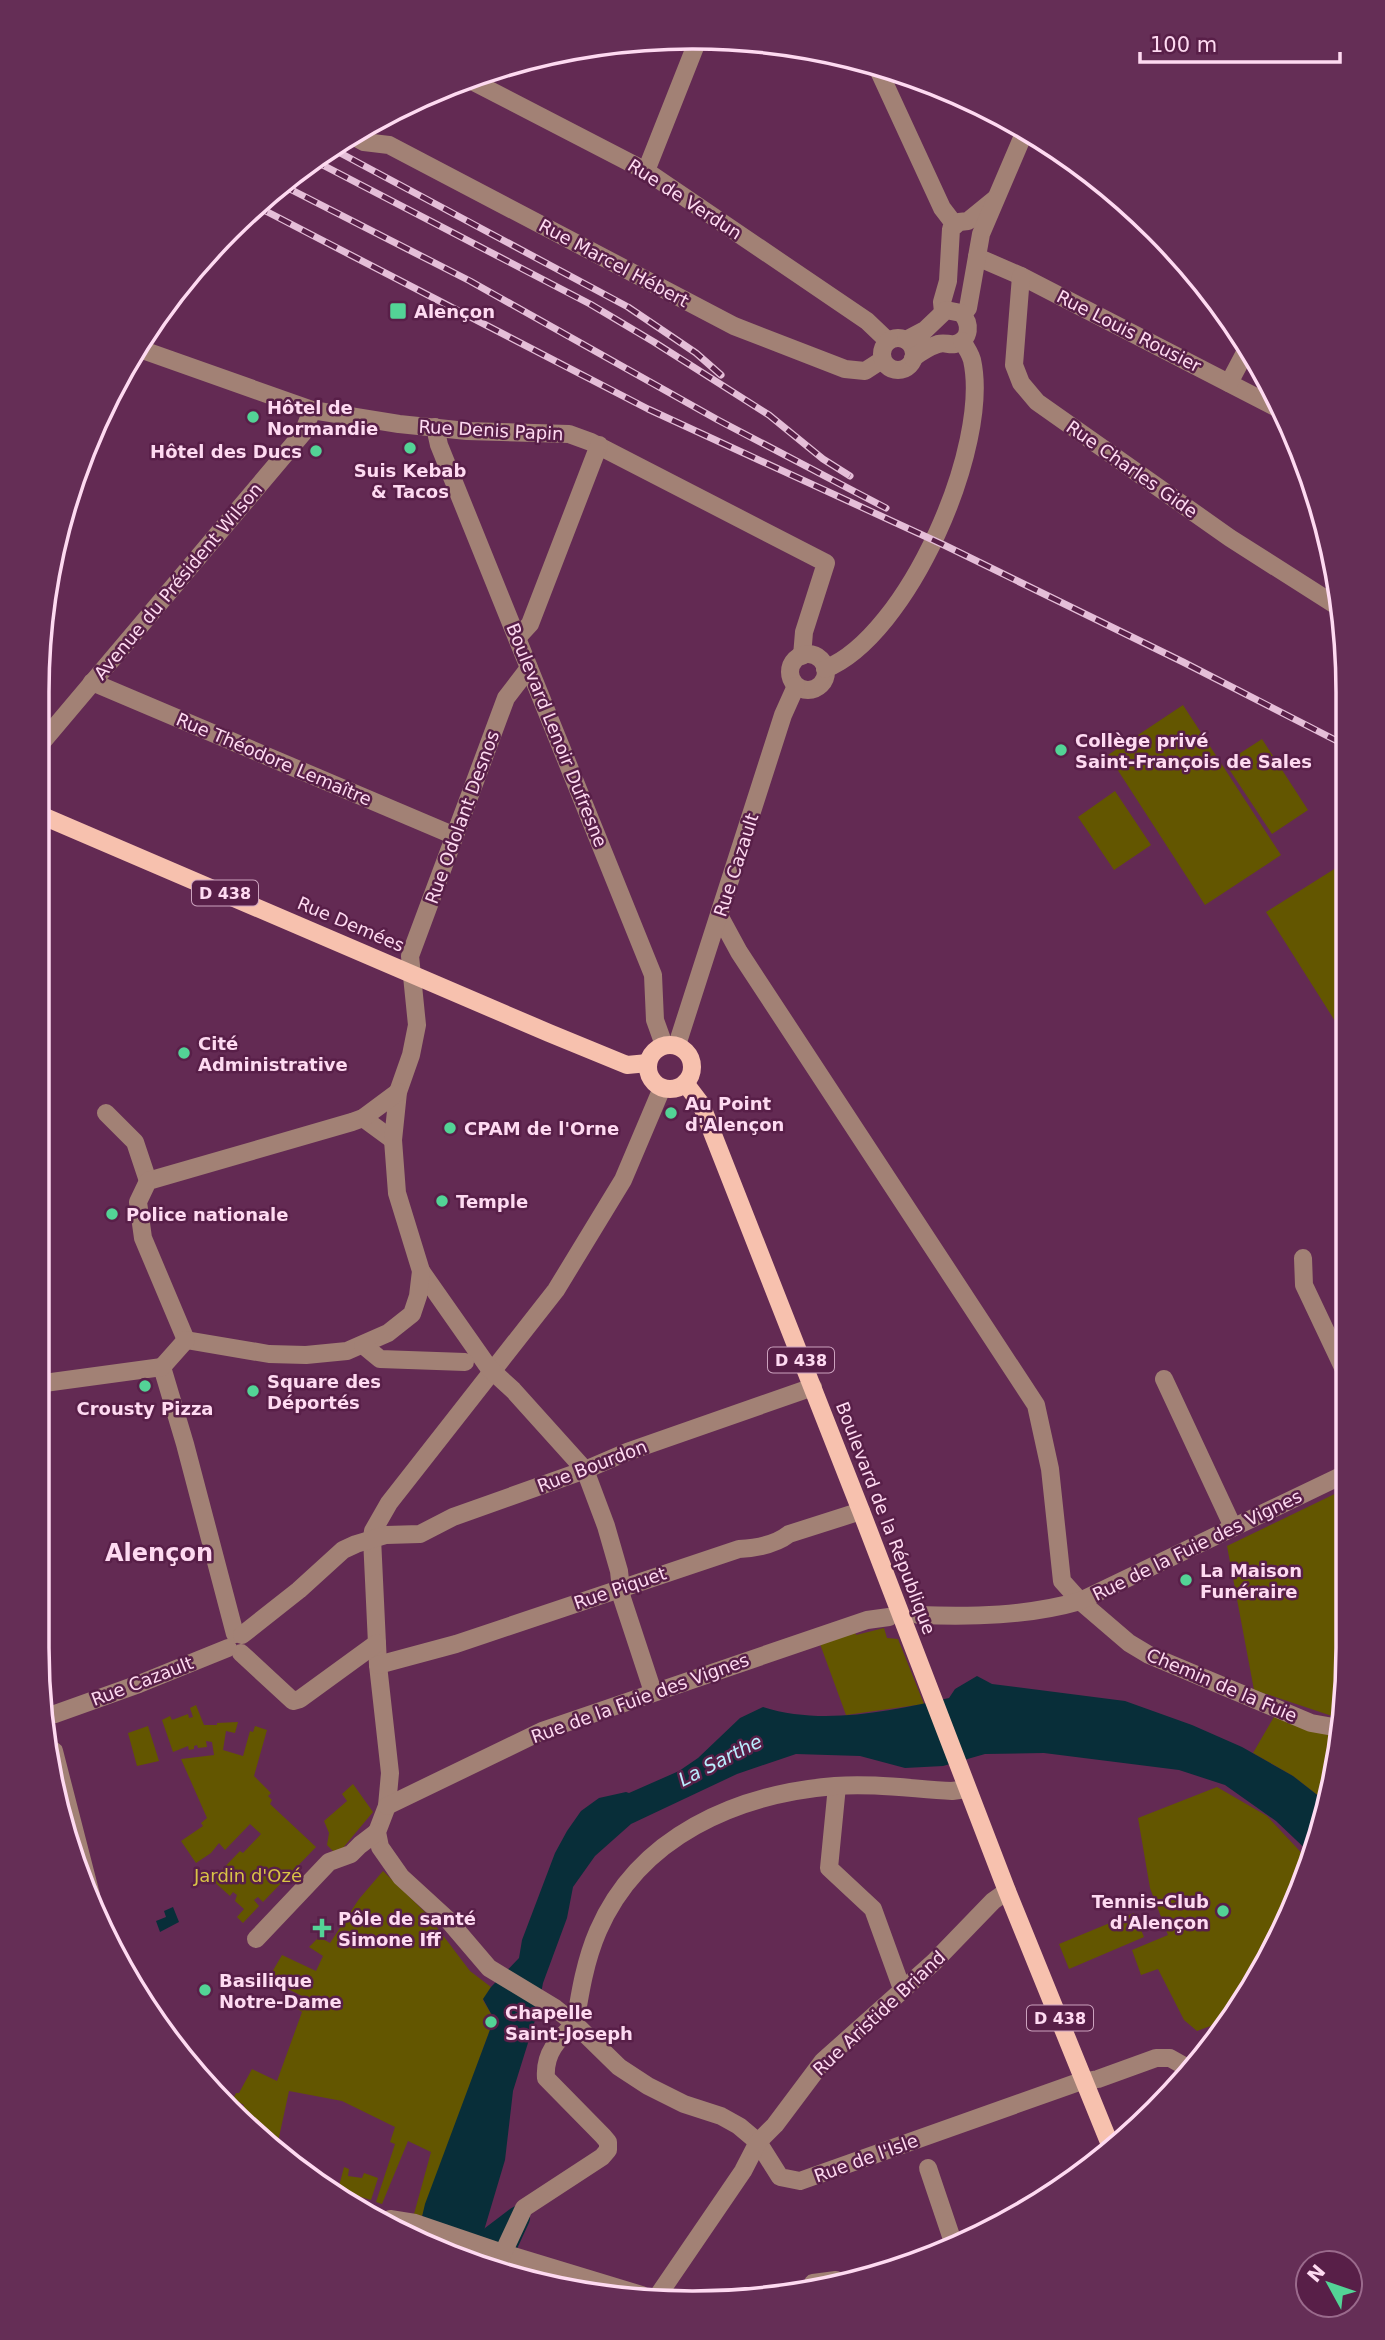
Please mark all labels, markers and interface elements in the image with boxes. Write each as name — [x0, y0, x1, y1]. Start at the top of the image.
scale bar — [1140, 21, 1340, 65]
text: 100 m — [1150, 33, 1217, 57]
street label: Rue de Verdun — [624, 154, 746, 244]
street label: Rue Marcel Hébert — [535, 215, 693, 311]
street label: Rue Louis Rousier — [1053, 286, 1205, 377]
marker: Alençon — [388, 301, 408, 321]
place label: Alençon — [414, 301, 495, 322]
place label: Hôtel de Normandie — [267, 397, 378, 439]
marker: Hôtel de Normandie — [245, 409, 261, 425]
street label: Rue Denis Papin — [418, 416, 564, 444]
street label: Rue Charles Gide — [1063, 416, 1201, 522]
marker: Suis Kebab & Tacos — [402, 440, 418, 456]
place label: Hôtel des Ducs — [150, 441, 302, 462]
marker: Hôtel des Ducs — [308, 443, 324, 459]
place label: Suis Kebab & Tacos — [354, 460, 466, 502]
street label: Avenue du Président Wilson — [90, 478, 266, 684]
street label: Boulevard Lenoir Dufresne — [502, 620, 612, 850]
street label: Rue Théodore Lemaître — [173, 708, 375, 810]
street label: Rue Odolant Desnos — [421, 728, 503, 906]
place label: Collège privé Saint-François de Sales — [1075, 730, 1312, 772]
marker: Collège privé Saint-François de Sales — [1053, 742, 1069, 758]
street label: Rue Cazault — [709, 811, 763, 919]
road number: D 438 — [192, 880, 258, 906]
street label: Rue Demées — [294, 892, 408, 956]
place label: Cité Administrative — [198, 1033, 348, 1075]
marker: Cité Administrative — [176, 1045, 192, 1061]
place label: Au Point d'Alençon — [685, 1093, 784, 1135]
marker: Au Point d'Alençon — [663, 1105, 679, 1121]
place label: CPAM de l'Orne — [464, 1118, 619, 1139]
marker: CPAM de l'Orne — [442, 1120, 458, 1136]
place label: Temple — [456, 1191, 528, 1212]
marker: Temple — [434, 1193, 450, 1209]
place label: Police nationale — [126, 1204, 288, 1225]
marker: Police nationale — [104, 1206, 120, 1222]
road number: D 438 — [768, 1348, 834, 1372]
place label: Square des Déportés — [267, 1371, 381, 1413]
marker: Crousty Pizza — [137, 1378, 153, 1394]
marker: Square des Déportés — [245, 1383, 261, 1399]
place label: Crousty Pizza — [76, 1398, 214, 1419]
street label: Boulevard de la République — [832, 1399, 940, 1637]
street label: Rue Bourdon — [534, 1435, 650, 1497]
street label: Rue de la Fuie des Vignes — [1089, 1485, 1305, 1605]
district label: Alençon — [105, 1539, 213, 1567]
place label: La Maison Funéraire — [1200, 1560, 1302, 1602]
street label: Rue Piquet — [571, 1562, 669, 1614]
marker: La Maison Funéraire — [1178, 1572, 1194, 1588]
street label: Chemin de la Fuie — [1144, 1644, 1300, 1726]
street label: Rue de la Fuie des Vignes — [528, 1649, 752, 1747]
street label: Rue Cazault — [88, 1652, 196, 1710]
water label: La Sarthe — [674, 1730, 766, 1790]
park label: Jardin d'Ozé — [193, 1865, 302, 1886]
place label: Tennis-Club d'Alençon — [1092, 1891, 1209, 1933]
marker: Tennis-Club d'Alençon — [1215, 1903, 1231, 1919]
place label: Pôle de santé Simone Iff — [338, 1908, 476, 1950]
marker: Pôle de santé Simone Iff — [312, 1918, 332, 1938]
street label: Rue Aristide Briand — [809, 1946, 949, 2080]
place label: Basilique Notre-Dame — [219, 1970, 342, 2012]
marker: Basilique Notre-Dame — [197, 1982, 213, 1998]
place label: Chapelle Saint-Joseph — [505, 2002, 633, 2044]
road number: D 438 — [1027, 2006, 1093, 2030]
marker: Chapelle Saint-Joseph — [483, 2014, 499, 2030]
street label: Rue de l'Isle — [811, 2130, 921, 2186]
north arrow — [1294, 2249, 1364, 2319]
text: N — [1302, 2260, 1330, 2286]

